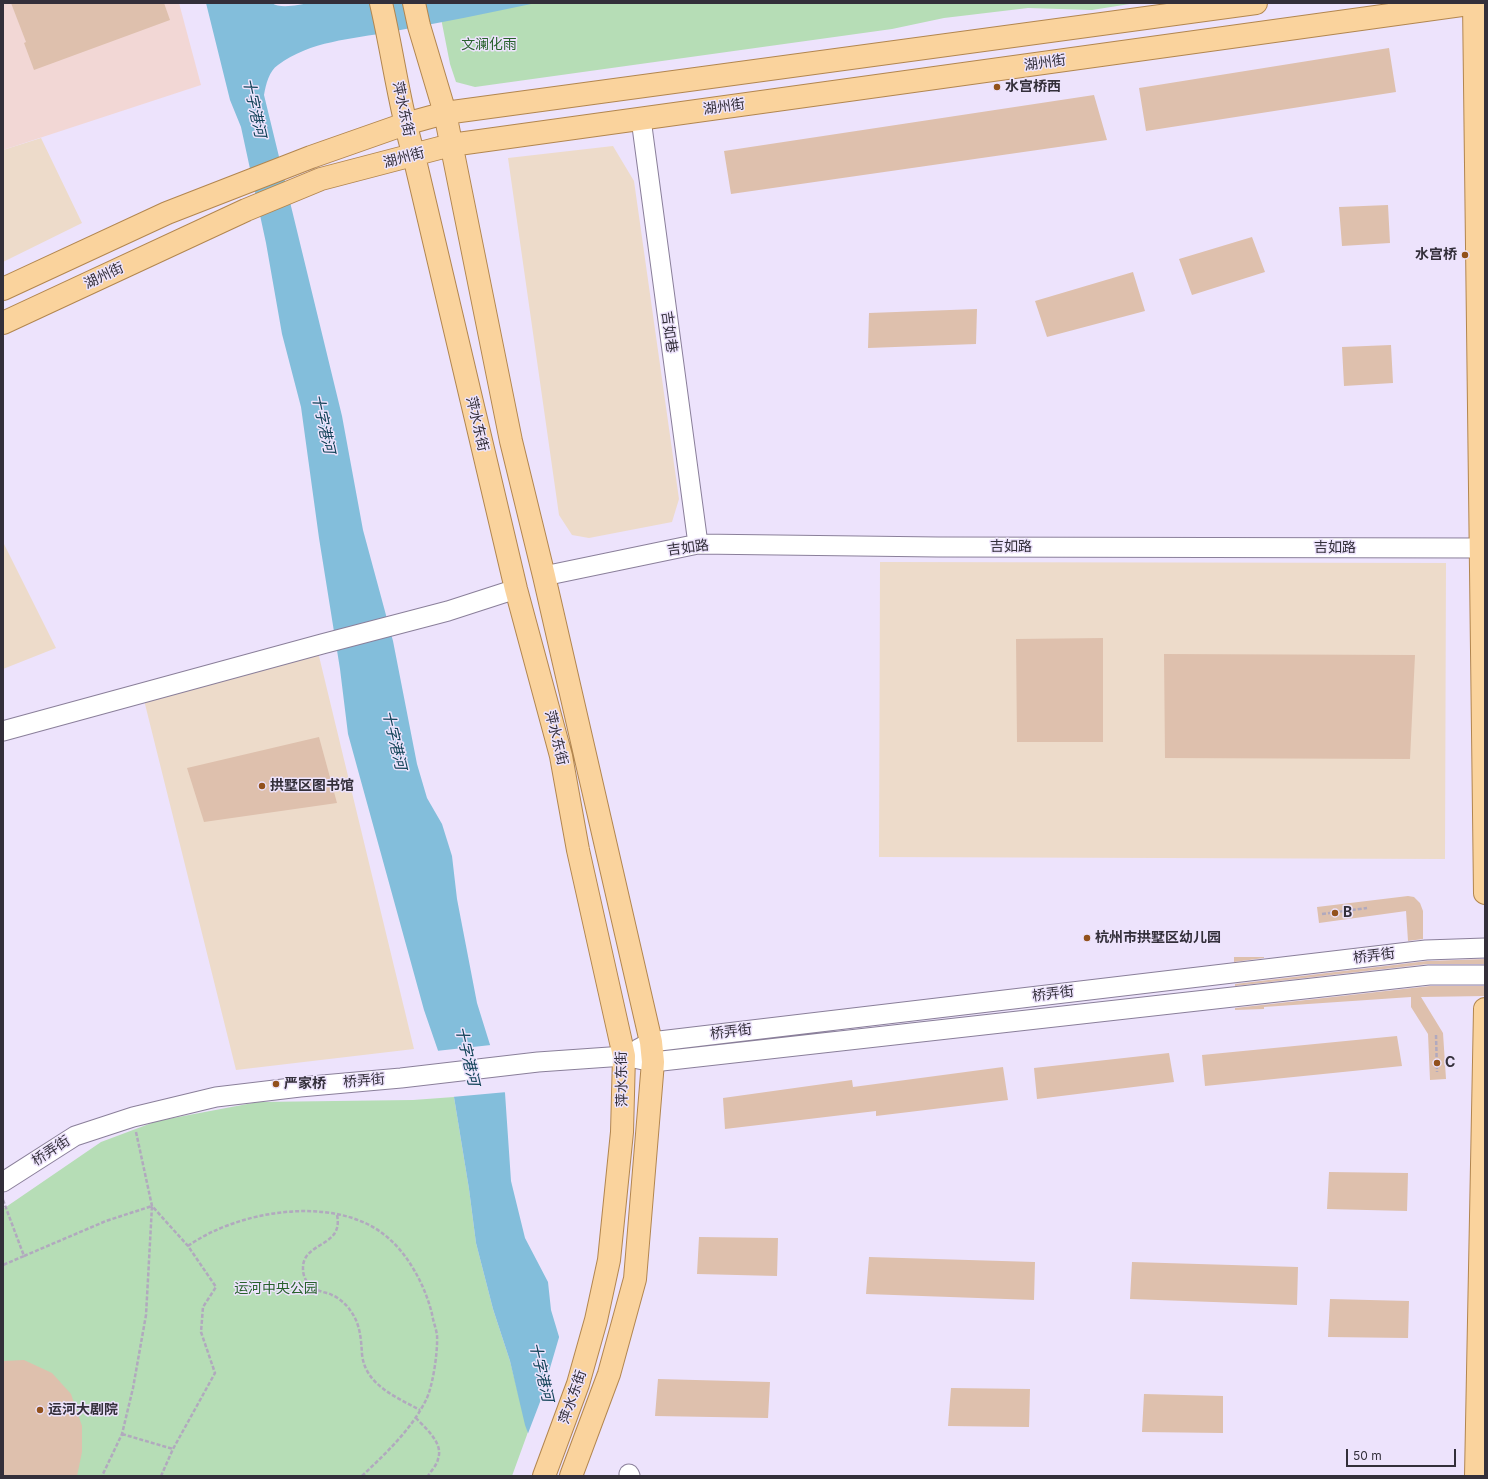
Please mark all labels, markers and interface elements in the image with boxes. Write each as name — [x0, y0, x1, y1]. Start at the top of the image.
park label: 文澜化雨 — [461, 37, 517, 53]
street label: 湖州街 — [1023, 52, 1067, 74]
water label: 十字港河 — [239, 77, 269, 139]
place label: 水宫桥西 — [1005, 79, 1061, 95]
street label: 萍水东街 — [389, 80, 417, 138]
marker: 水宫桥西 — [992, 82, 1002, 92]
street label: 湖州街 — [702, 96, 746, 118]
street label: 湖州街 — [382, 144, 426, 172]
place label: 水宫桥 — [1415, 247, 1457, 263]
marker: 水宫桥 — [1460, 250, 1470, 260]
street label: 湖州街 — [81, 260, 127, 292]
street label: 吉如巷 — [658, 310, 680, 354]
water label: 十字港河 — [308, 393, 338, 455]
street label: 萍水东街 — [463, 395, 491, 453]
street label: 吉如路 — [666, 537, 710, 559]
street label: 吉如路 — [990, 539, 1032, 555]
street label: 吉如路 — [1314, 540, 1356, 556]
water label: 十字港河 — [378, 709, 410, 771]
street label: 萍水东街 — [541, 709, 571, 767]
place label: 拱墅区图书馆 — [270, 778, 354, 794]
marker: 拱墅区图书馆 — [257, 781, 267, 791]
place label: B — [1343, 905, 1352, 921]
marker: B — [1330, 908, 1340, 918]
place label: 杭州市拱墅区幼儿园 — [1095, 930, 1221, 946]
marker: 杭州市拱墅区幼儿园 — [1082, 933, 1092, 943]
street label: 桥弄街 — [1352, 945, 1396, 967]
street label: 桥弄街 — [1031, 983, 1075, 1005]
street label: 桥弄街 — [709, 1021, 753, 1043]
water label: 十字港河 — [451, 1025, 483, 1087]
street label: 萍水东街 — [613, 1051, 631, 1107]
place label: C — [1445, 1055, 1455, 1071]
marker: C — [1432, 1058, 1442, 1068]
street label: 桥弄街 — [342, 1071, 386, 1091]
place label: 严家桥 — [284, 1076, 326, 1092]
marker: 严家桥 — [271, 1079, 281, 1089]
street label: 桥弄街 — [29, 1133, 73, 1169]
park label: 运河中央公园 — [234, 1281, 318, 1297]
water label: 十字港河 — [525, 1341, 557, 1403]
street label: 萍水东街 — [556, 1368, 590, 1426]
place label: 运河大剧院 — [48, 1402, 118, 1418]
marker: 运河大剧院 — [35, 1405, 45, 1415]
scale bar — [1348, 1441, 1458, 1467]
text: 50 m — [1353, 1448, 1382, 1463]

